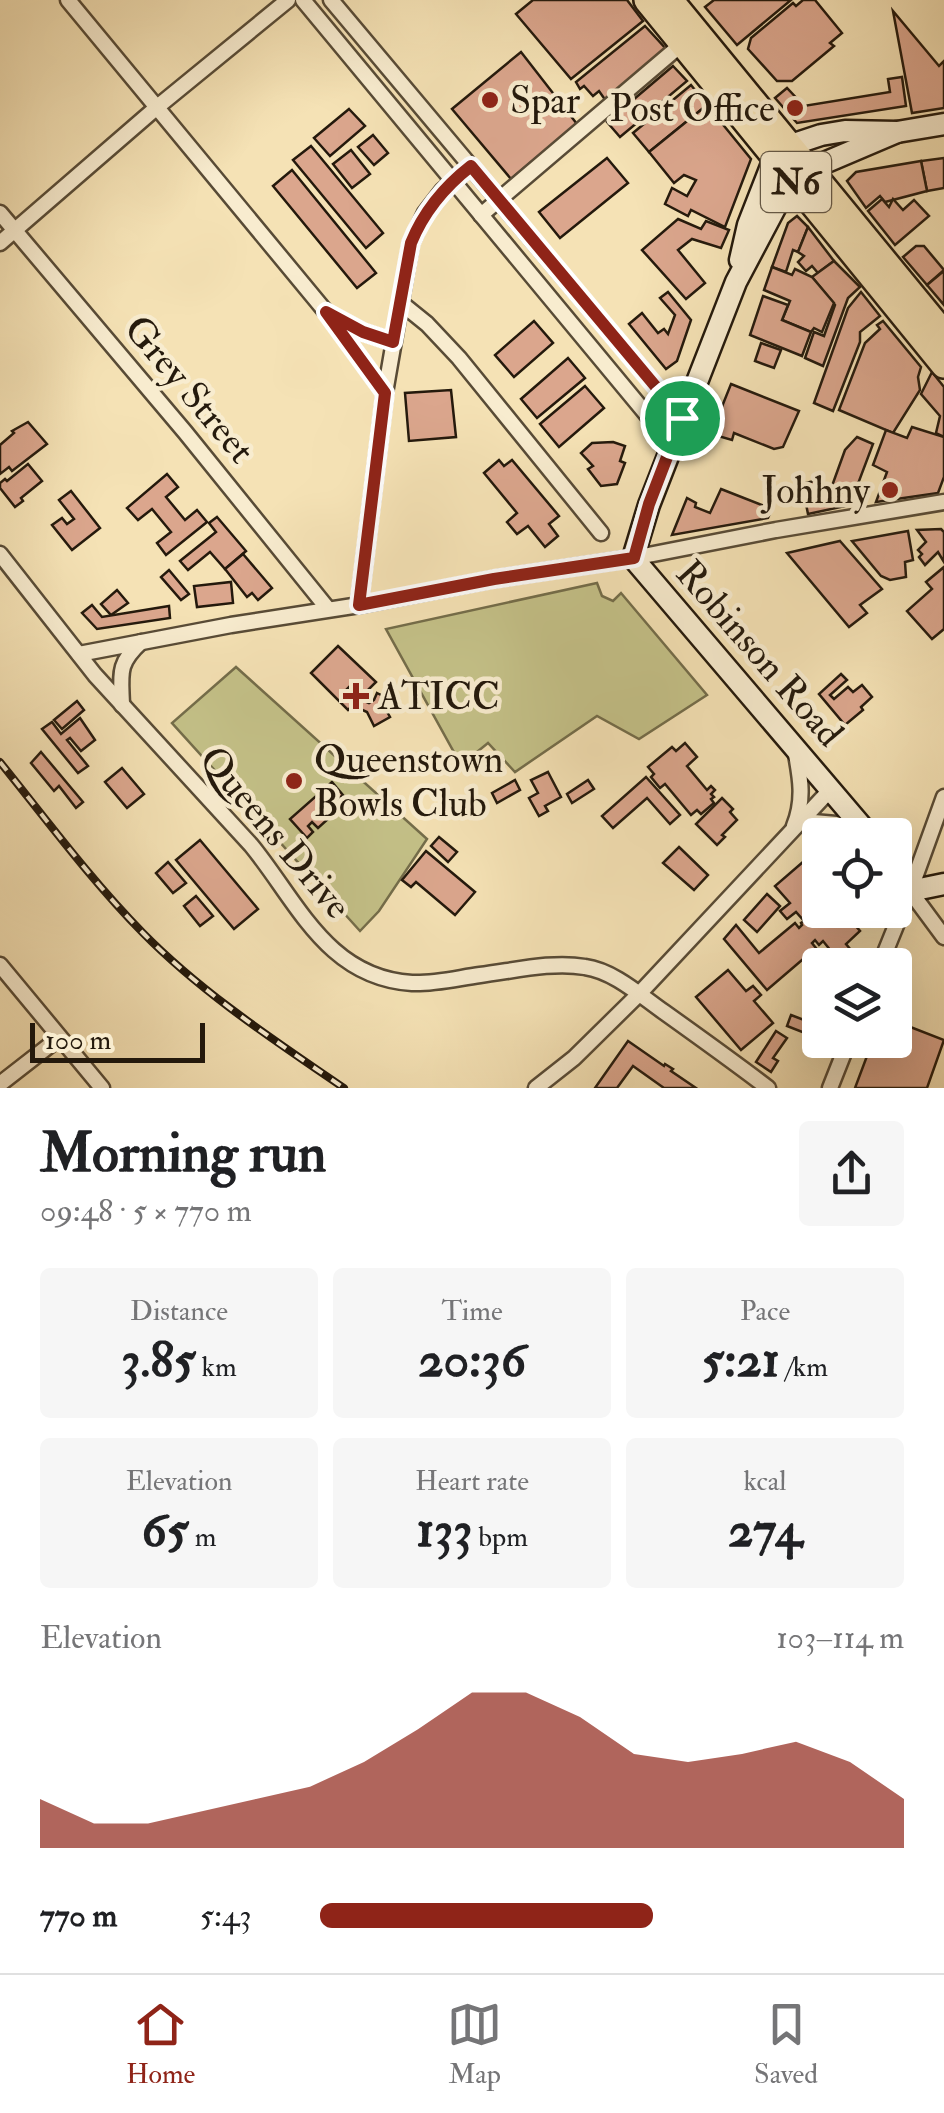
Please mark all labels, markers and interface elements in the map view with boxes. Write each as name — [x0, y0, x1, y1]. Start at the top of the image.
place label: Spar — [510, 77, 580, 125]
place label: Post Office — [609, 85, 775, 133]
marker: Spar — [479, 89, 501, 111]
marker: Post Office — [784, 97, 806, 119]
road number: N6 — [761, 152, 831, 212]
street label: Grey Street — [114, 306, 265, 473]
pin — [640, 376, 725, 461]
icon: arrive — [655, 391, 710, 446]
place label: Johhny — [760, 467, 871, 515]
marker: Johhny — [879, 479, 901, 501]
street label: Robinson Road — [665, 550, 854, 757]
place label: ATICC — [377, 673, 500, 721]
marker: ATICC — [343, 683, 369, 709]
street label: Queens Drive — [189, 736, 362, 929]
place label: Queenstown Bowls Club — [314, 736, 503, 828]
marker: Queenstown Bowls Club — [283, 770, 305, 792]
map controls — [802, 818, 912, 1058]
button: locate — [802, 818, 912, 928]
button: layers — [802, 948, 912, 1058]
scale bar — [30, 1018, 205, 1062]
text: 100 m — [45, 1023, 111, 1058]
text: Morning run — [40, 1119, 326, 1188]
button: share — [799, 1121, 904, 1226]
text: 09:48 · 5 × 770 m — [40, 1191, 252, 1231]
text: Distance — [130, 1294, 228, 1329]
text: Time — [441, 1294, 503, 1329]
text: Pace — [740, 1294, 790, 1329]
text: 3.85 — [121, 1329, 196, 1392]
text: 20:36 — [418, 1329, 526, 1392]
text: 5:21 — [702, 1329, 780, 1392]
text: km — [196, 1350, 237, 1385]
text: /km — [780, 1350, 828, 1385]
text: Elevation — [126, 1464, 232, 1499]
text: Heart rate — [415, 1464, 529, 1499]
text: kcal — [744, 1464, 786, 1499]
text: 65 — [142, 1499, 189, 1562]
text: 133 — [416, 1499, 472, 1562]
text: 274 — [728, 1499, 802, 1562]
text: m — [189, 1520, 216, 1555]
text: bpm — [472, 1520, 528, 1555]
text: Elevation — [40, 1618, 162, 1658]
text: 103–114 m — [776, 1618, 904, 1658]
text: 770 m — [40, 1896, 117, 1936]
text: 5:43 — [200, 1896, 252, 1936]
tab: Home — [126, 1997, 195, 2092]
tab: Map — [447, 1997, 502, 2092]
tab: Saved — [754, 1997, 818, 2092]

